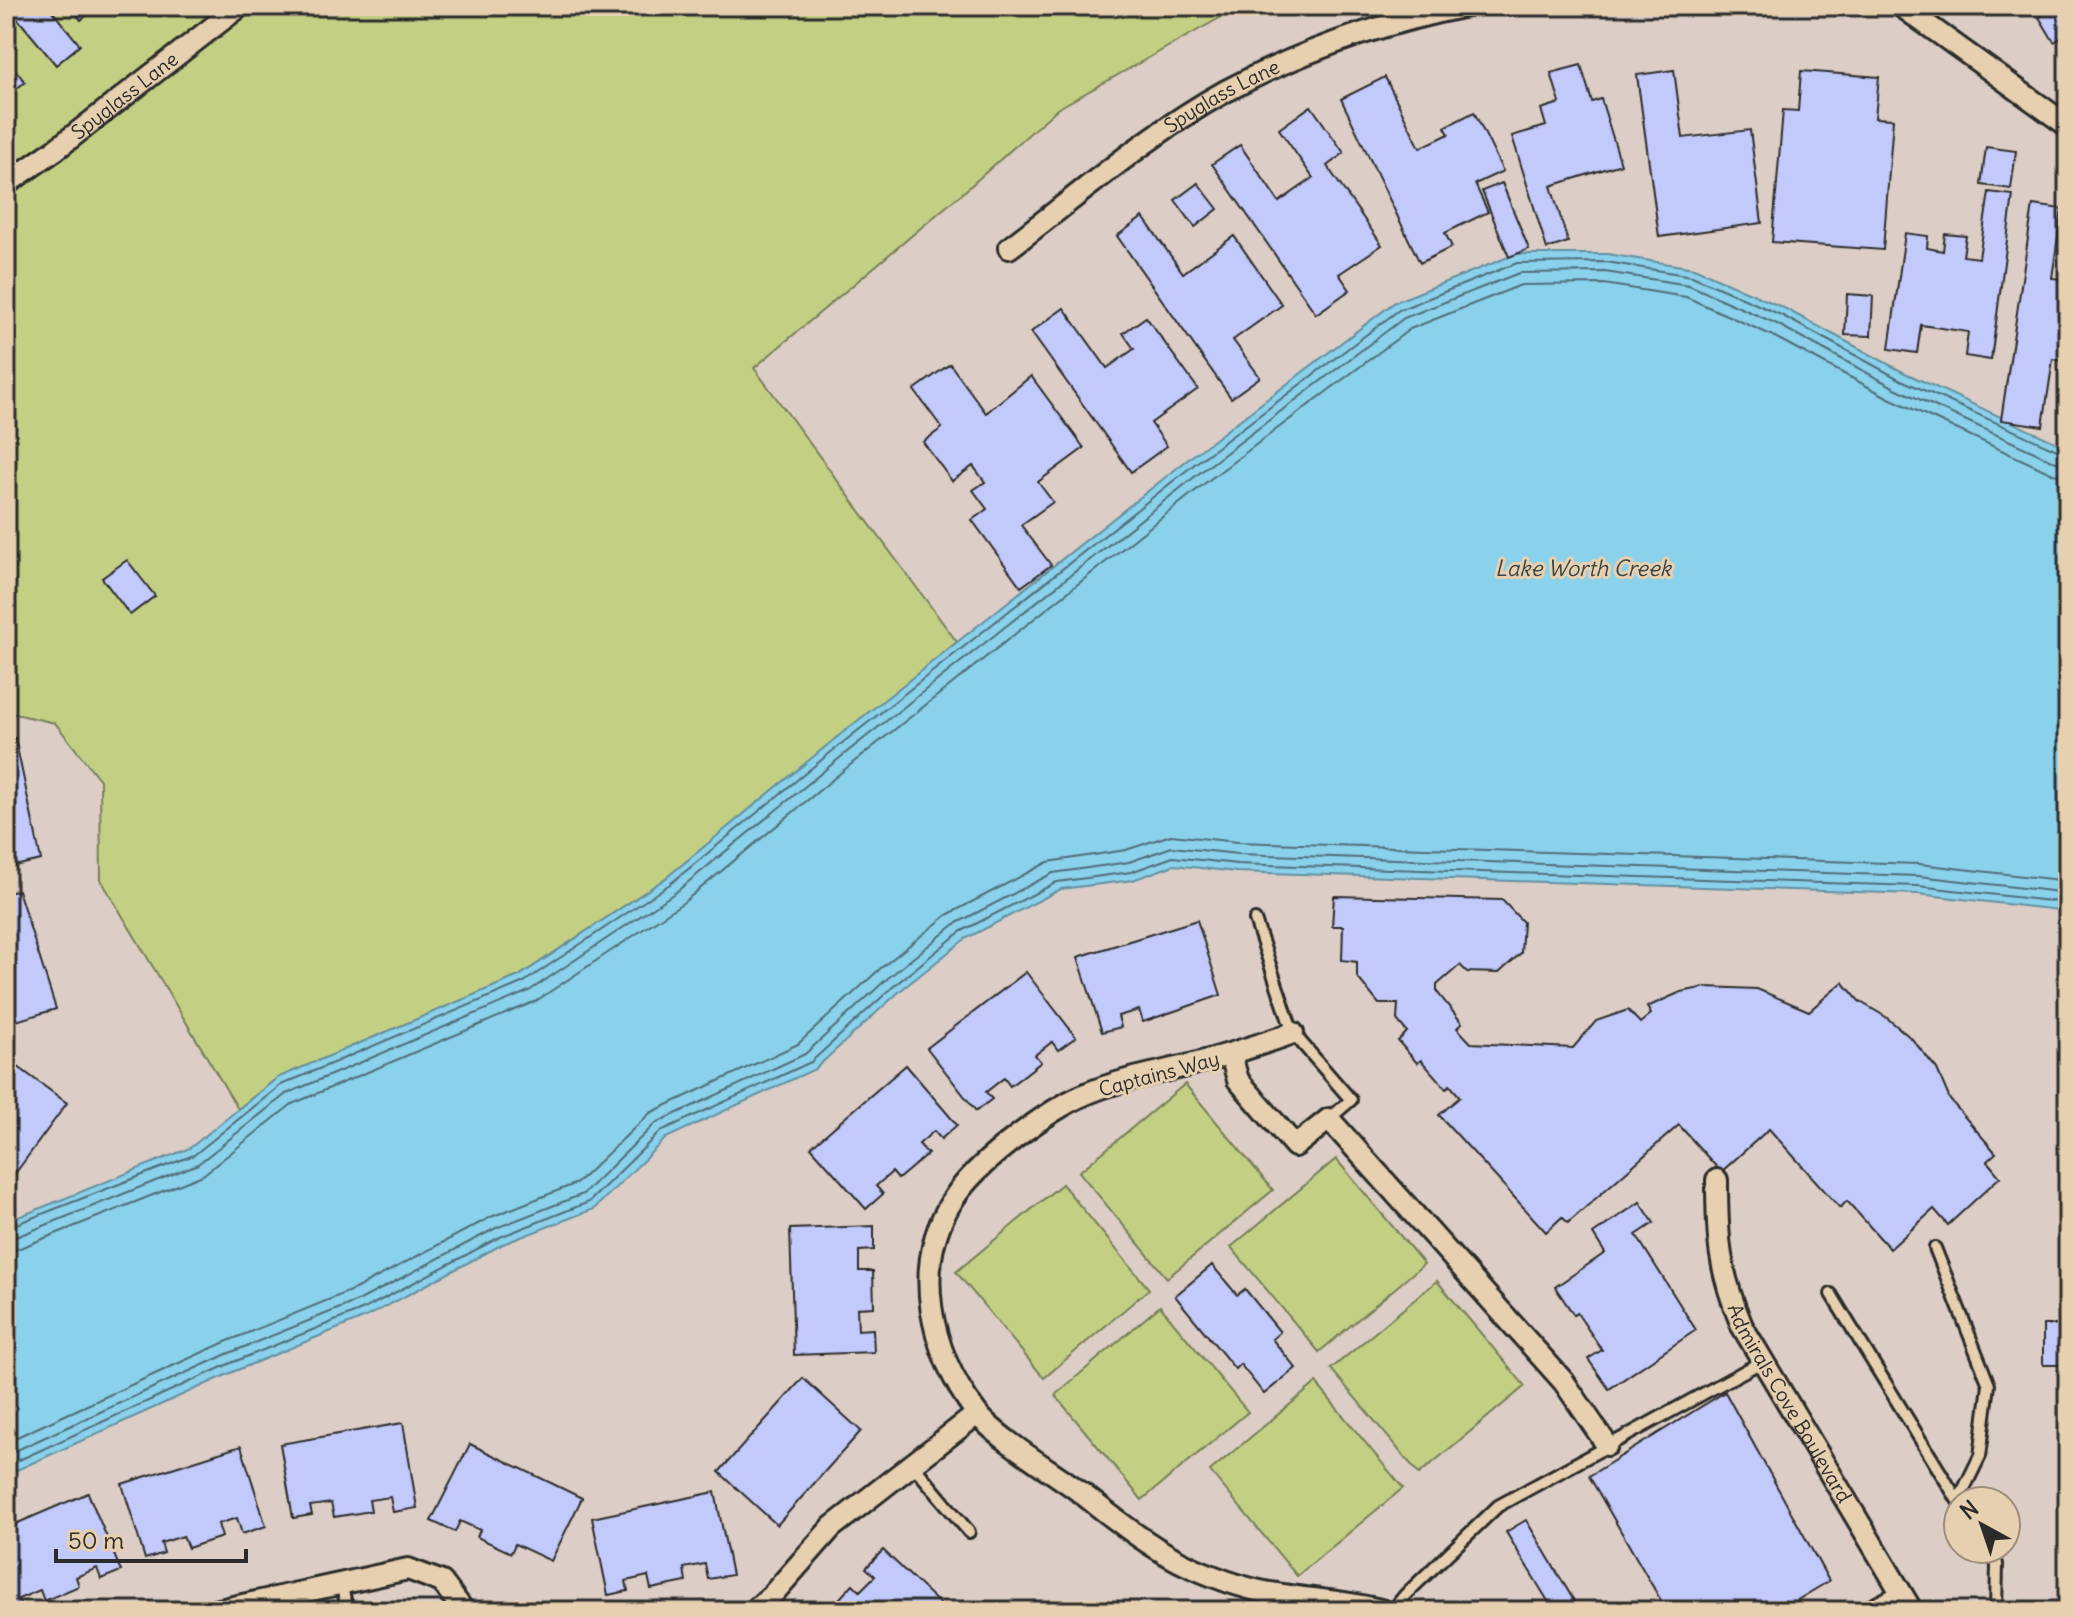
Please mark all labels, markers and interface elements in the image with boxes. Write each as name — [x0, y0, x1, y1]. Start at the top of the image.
street label: Spyglass Lane — [66, 46, 183, 145]
street label: Spyglass Lane — [1159, 54, 1283, 138]
water label: Lake Worth Creek — [1495, 554, 1673, 582]
street label: Captains Way — [1096, 1045, 1222, 1102]
street label: Admirals Cove Boulevard — [1723, 1300, 1858, 1507]
north arrow — [1942, 1485, 2022, 1565]
text: N — [1954, 1494, 1984, 1525]
scale bar — [56, 1513, 246, 1563]
text: 50 m — [68, 1525, 124, 1555]

